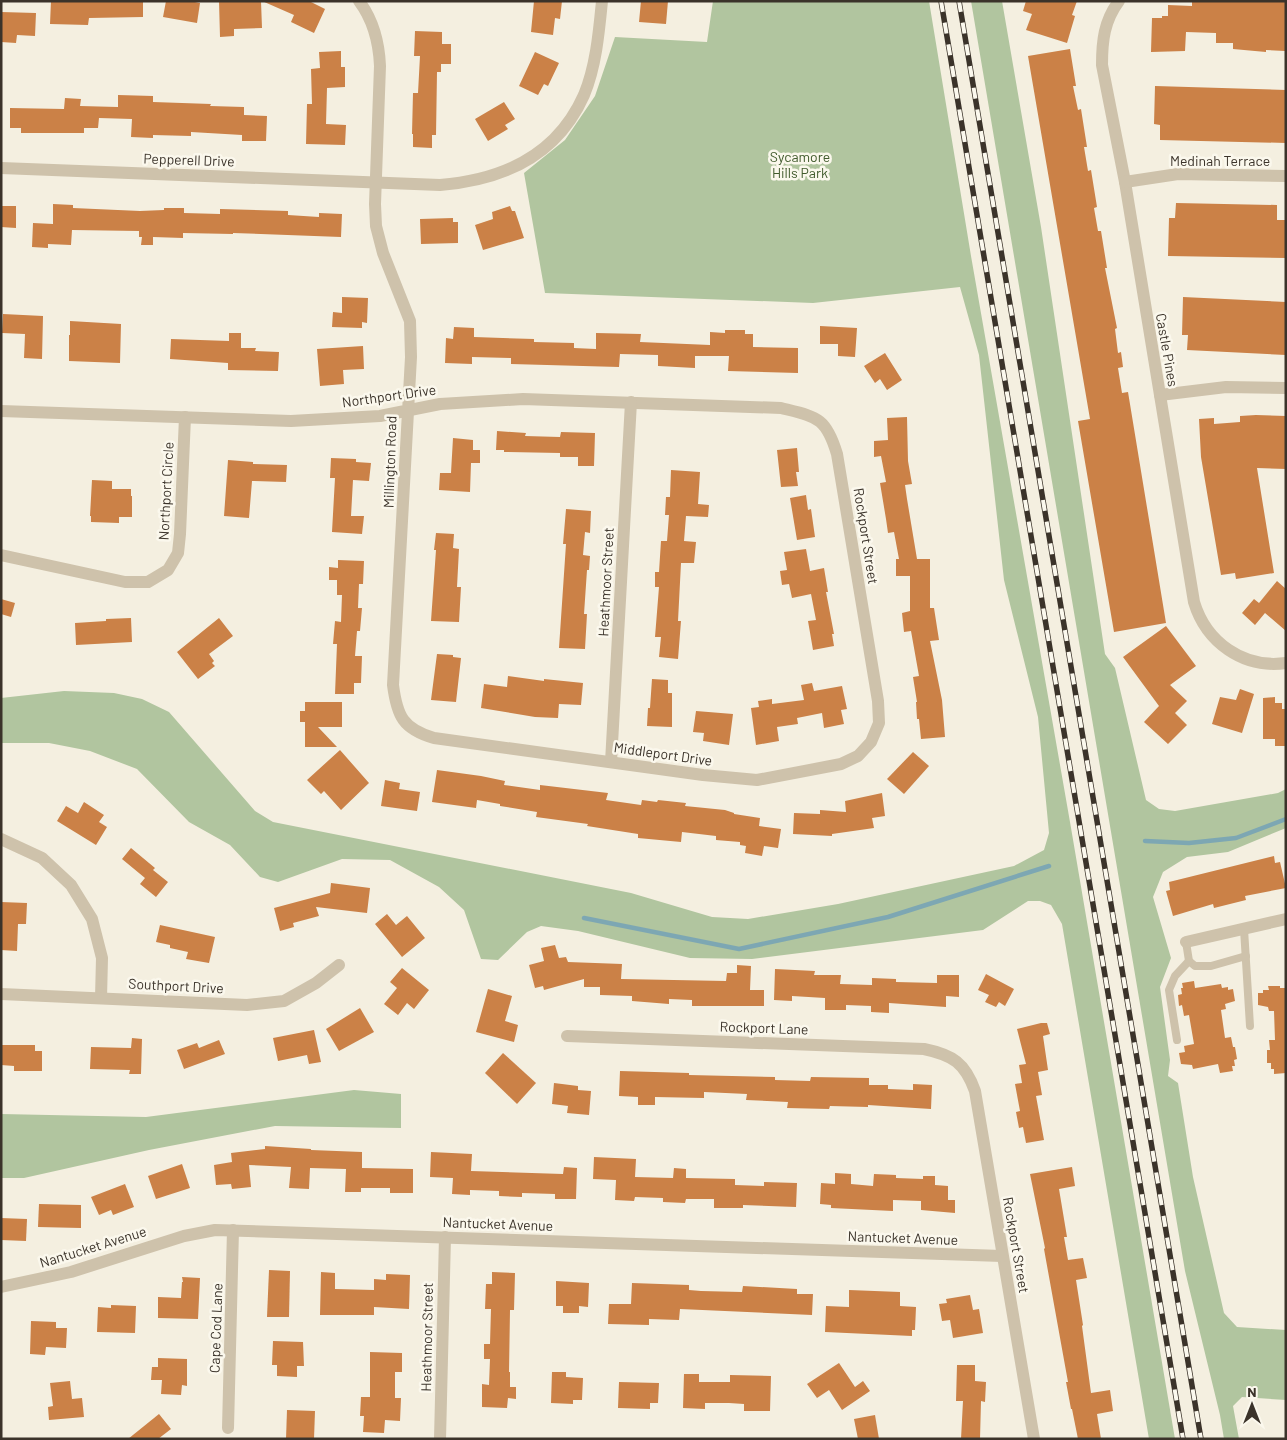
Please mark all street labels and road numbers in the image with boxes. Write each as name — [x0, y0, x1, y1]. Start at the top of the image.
street label: Pepperell Drive — [143, 149, 235, 170]
street label: Medinah Terrace — [1170, 152, 1270, 169]
street label: Castle Pines — [1153, 312, 1182, 388]
street label: Northport Drive — [341, 380, 437, 411]
street label: Millington Road — [379, 415, 400, 508]
street label: Northport Circle — [154, 441, 177, 541]
street label: Rockport Street — [851, 487, 882, 585]
street label: Heathmoor Street — [594, 527, 617, 637]
street label: Middleport Drive — [613, 738, 713, 769]
street label: Southport Drive — [128, 975, 224, 996]
street label: Rockport Lane — [719, 1017, 809, 1038]
street label: Rockport Street — [1000, 1196, 1033, 1294]
street label: Nantucket Avenue — [442, 1213, 554, 1234]
street label: Nantucket Avenue — [38, 1222, 148, 1271]
street label: Nantucket Avenue — [847, 1227, 959, 1248]
street label: Heathmoor Street — [417, 1282, 436, 1392]
street label: Cape Cod Lane — [205, 1283, 226, 1373]

